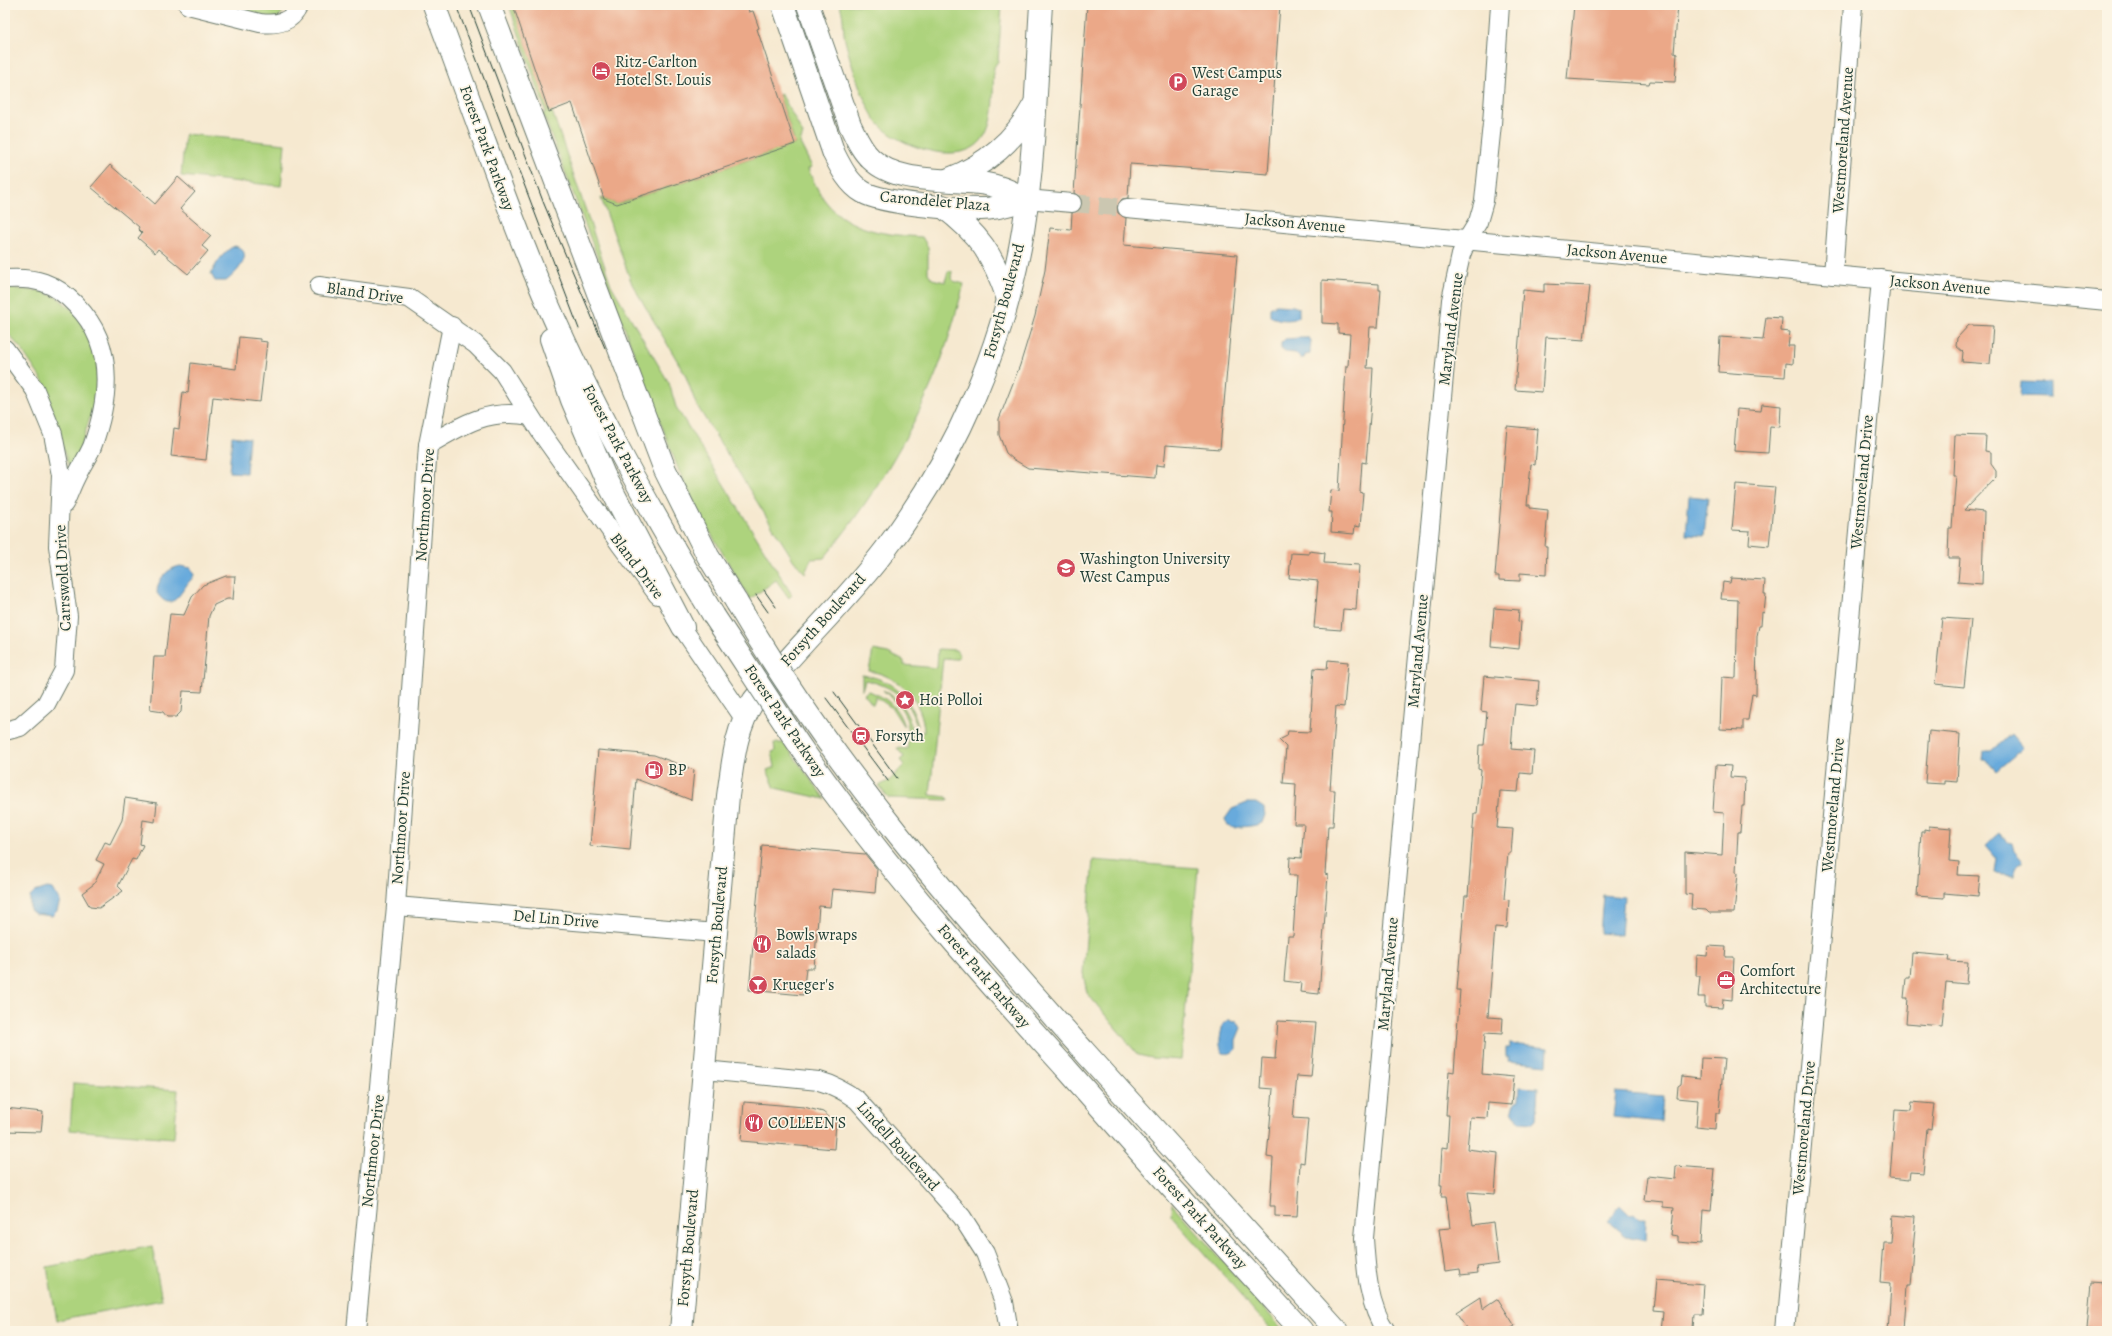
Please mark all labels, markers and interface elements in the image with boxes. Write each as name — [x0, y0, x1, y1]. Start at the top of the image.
place label: Ritz-Carlton Hotel St. Louis — [615, 51, 711, 91]
hotel icon: Ritz-Carlton Hotel St. Louis — [590, 60, 612, 82]
place label: West Campus Garage — [1191, 62, 1282, 102]
street label: Westmoreland Avenue — [1827, 66, 1859, 215]
parking icon: West Campus Garage — [1167, 71, 1189, 93]
street label: Forest Park Parkway — [454, 82, 520, 215]
street label: Carondelet Plaza — [879, 185, 992, 217]
street label: Jackson Avenue — [1244, 208, 1346, 238]
street label: Jackson Avenue — [1566, 239, 1668, 269]
street label: Forsyth Boulevard — [978, 241, 1030, 361]
street label: Jackson Avenue — [1889, 270, 1991, 300]
street label: Maryland Avenue — [1433, 271, 1469, 387]
street label: Bland Drive — [325, 277, 405, 309]
street label: Forest Park Parkway — [577, 381, 659, 508]
street label: Westmoreland Drive — [1845, 414, 1879, 551]
street label: Northmoor Drive — [410, 448, 440, 562]
street label: Carrswold Drive — [49, 524, 77, 632]
street label: Bland Drive — [605, 528, 669, 604]
place label: Washington University West Campus — [1079, 548, 1231, 588]
school or university icon: Washington University West Campus — [1055, 557, 1077, 579]
street label: Forsyth Boulevard — [775, 568, 871, 671]
street label: Maryland Avenue — [1402, 593, 1434, 709]
street label: Forest Park Parkway — [739, 660, 832, 783]
place icon: Hoi Polloi — [894, 689, 916, 711]
place label: Hoi Polloi — [919, 689, 983, 711]
station icon: Forsyth — [850, 725, 872, 747]
place label: Forsyth — [875, 725, 924, 747]
street label: Westmoreland Drive — [1816, 737, 1850, 874]
fuel station icon: BP — [643, 759, 665, 781]
place label: BP — [668, 759, 687, 781]
street label: Northmoor Drive — [386, 771, 416, 885]
street label: Forsyth Boulevard — [701, 865, 733, 985]
street label: Del Lin Drive — [512, 904, 600, 934]
street label: Maryland Avenue — [1372, 916, 1404, 1032]
street label: Forest Park Parkway — [932, 919, 1036, 1034]
place label: Bowls wraps salads — [776, 924, 857, 964]
restaurant icon: Bowls wraps salads — [751, 933, 773, 955]
place label: Comfort Architecture — [1739, 960, 1821, 1000]
office icon: Comfort Architecture — [1715, 969, 1737, 991]
bar icon: Krueger's — [747, 974, 769, 996]
place label: Krueger's — [772, 974, 834, 996]
street label: Westmoreland Drive — [1787, 1060, 1821, 1197]
street label: Northmoor Drive — [356, 1093, 390, 1209]
street label: Lindell Boulevard — [852, 1096, 945, 1196]
restaurant icon: COLLEEN'S — [743, 1112, 765, 1134]
place label: COLLEEN'S — [768, 1112, 846, 1134]
street label: Forest Park Parkway — [1148, 1162, 1253, 1275]
street label: Forsyth Boulevard — [672, 1188, 704, 1308]

